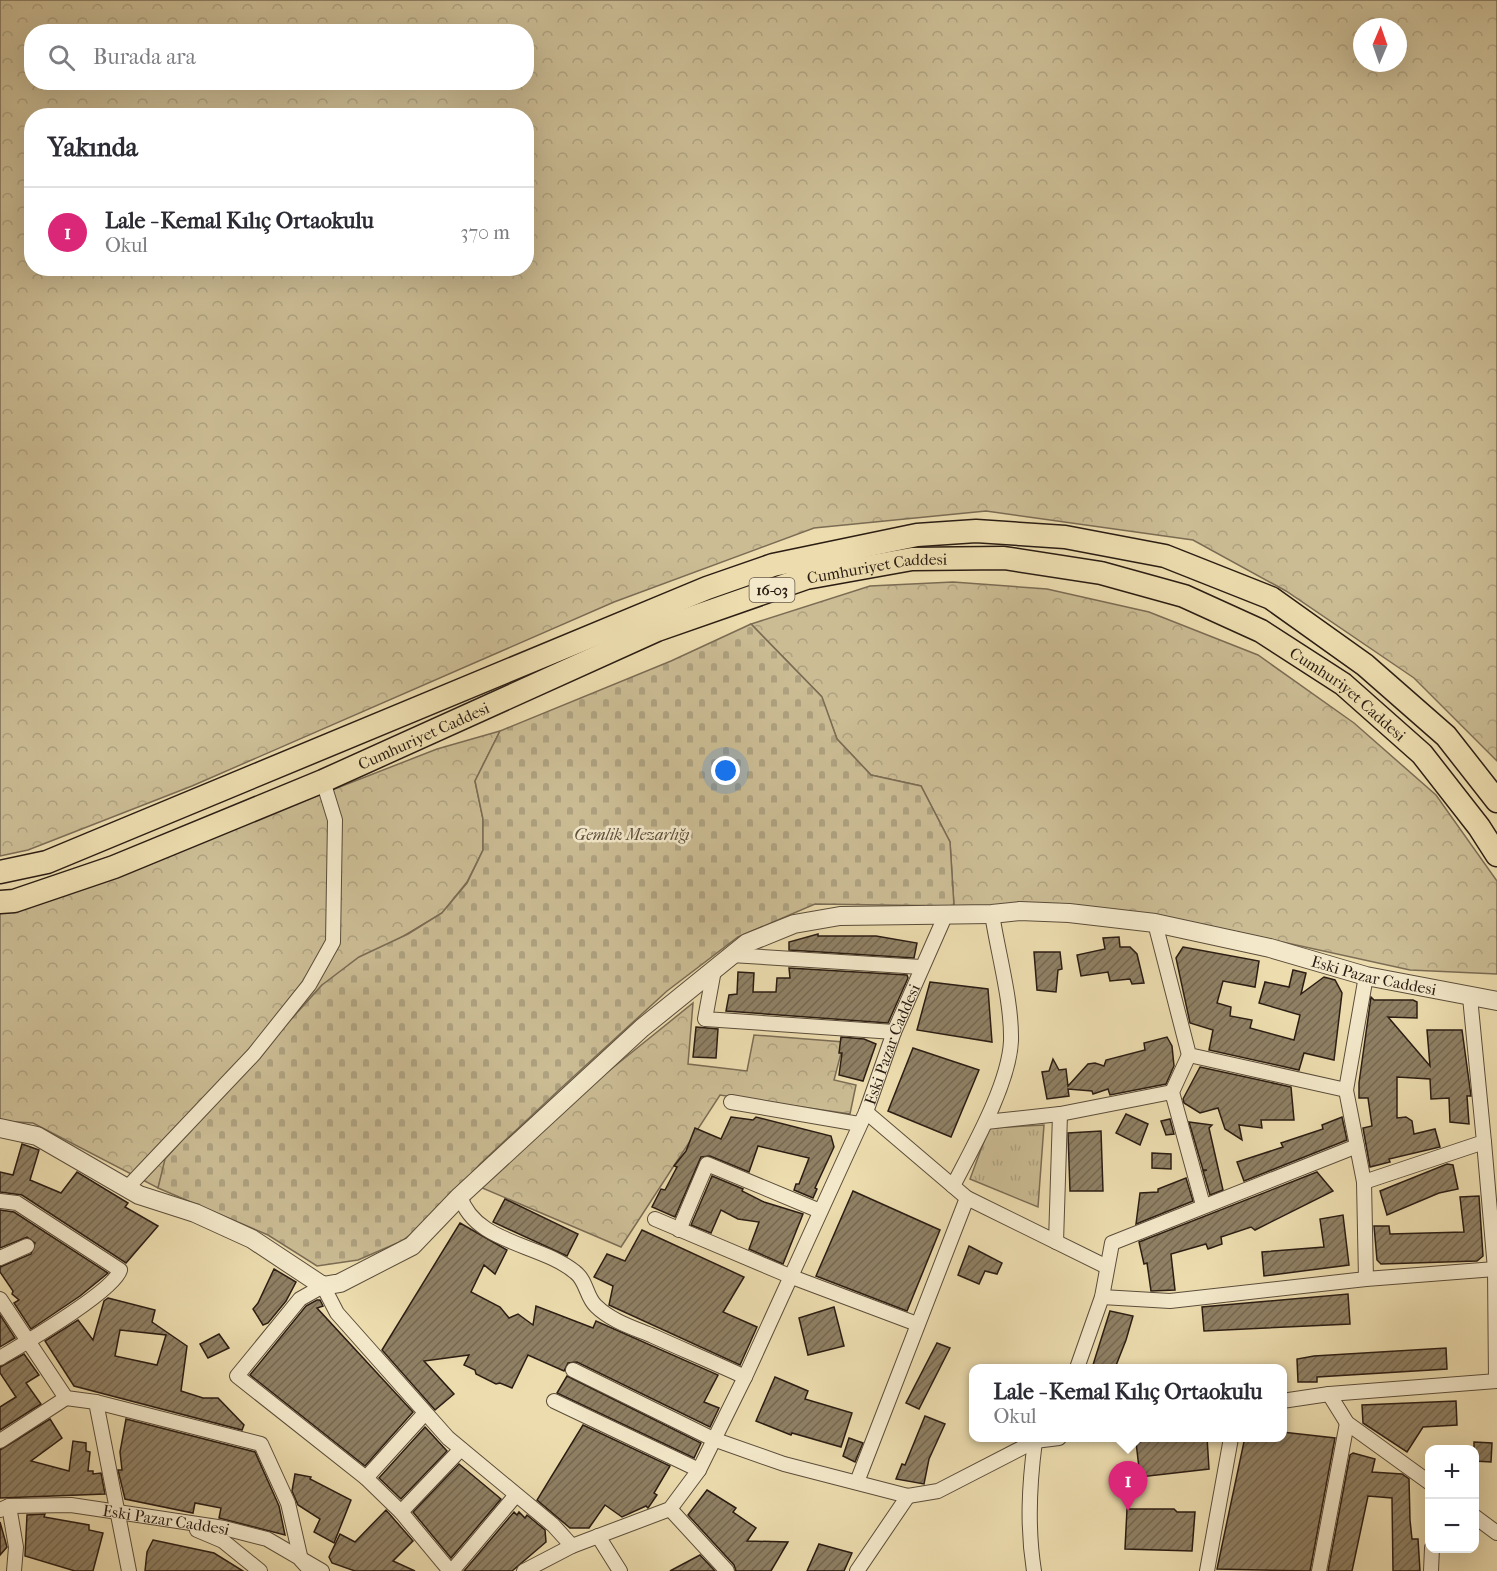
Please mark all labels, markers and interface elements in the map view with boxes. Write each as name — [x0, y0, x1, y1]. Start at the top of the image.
north arrow — [1353, 18, 1407, 72]
search box — [24, 24, 534, 90]
icon: search — [45, 41, 78, 74]
text: Burada ara — [93, 44, 196, 70]
text: Yakında — [48, 132, 138, 163]
text: Lale - Kemal Kılıç Ortaokulu — [105, 208, 374, 234]
text: 1 — [64, 221, 71, 244]
text: 370 m — [460, 221, 510, 244]
text: Okul — [105, 234, 148, 257]
street label: Cumhuriyet Caddesi — [805, 549, 948, 587]
road number: 16-03 — [750, 578, 794, 602]
street label: Cumhuriyet Caddesi — [1286, 643, 1410, 745]
street label: Cumhuriyet Caddesi — [355, 698, 492, 773]
your location — [711, 756, 740, 785]
park label: Gemlik Mezarlığı — [574, 825, 690, 844]
street label: Eski Pazar Caddesi — [1309, 951, 1438, 999]
street label: Eski Pazar Caddesi — [860, 981, 924, 1107]
popup — [969, 1364, 1287, 1442]
text: Lale - Kemal Kılıç Ortaokulu — [994, 1379, 1262, 1405]
text: Okul — [994, 1405, 1037, 1428]
map controls — [1425, 1445, 1479, 1553]
button: + — [1425, 1445, 1479, 1499]
pin: 1 — [1108, 1462, 1148, 1511]
button: − — [1425, 1499, 1479, 1553]
street label: Eski Pazar Caddesi — [101, 1500, 232, 1539]

